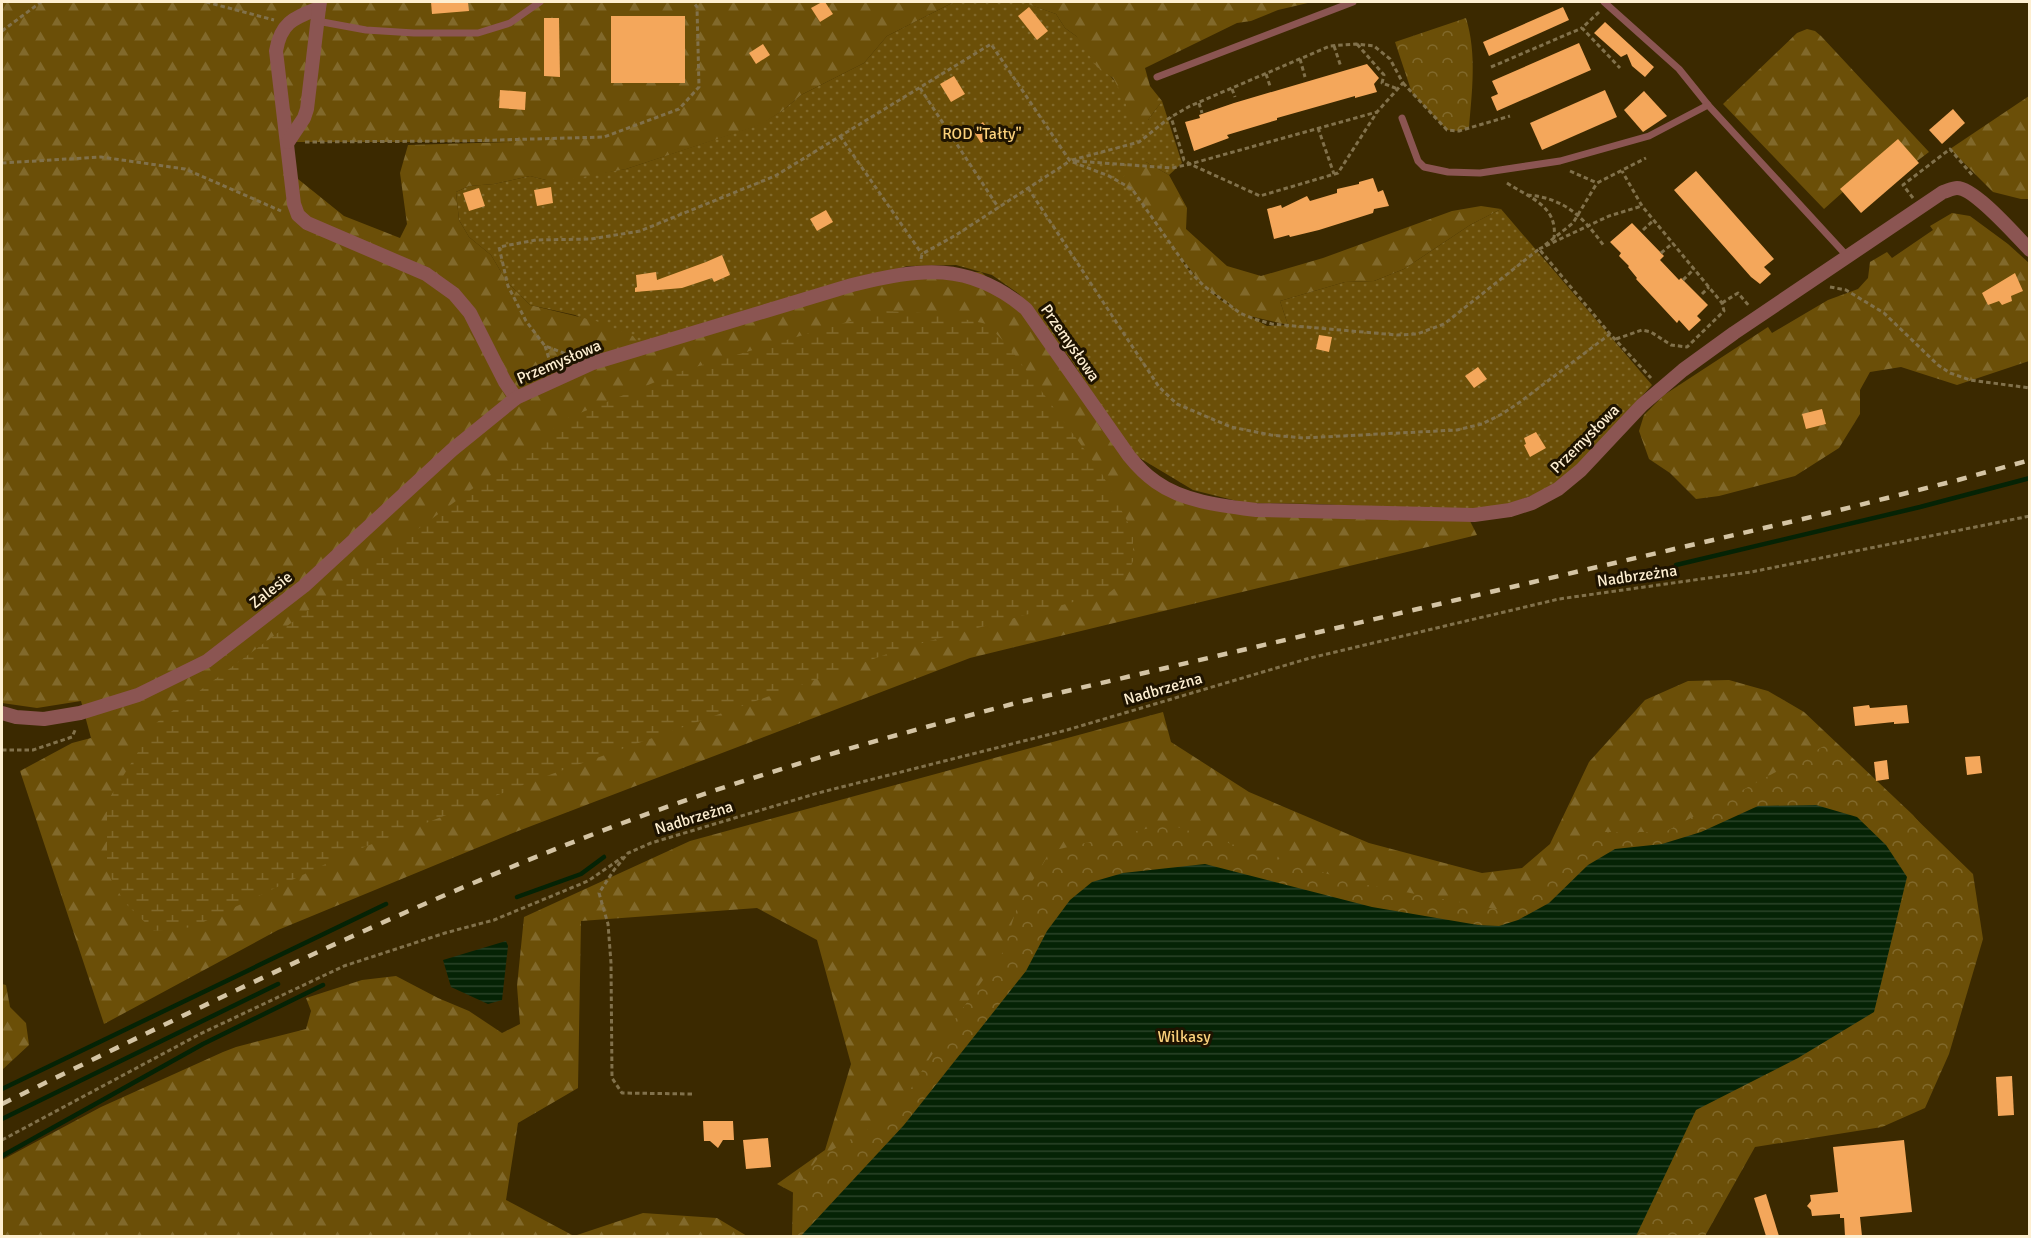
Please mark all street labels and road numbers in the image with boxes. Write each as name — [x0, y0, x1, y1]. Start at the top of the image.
street label: Przemysłowa — [1036, 301, 1104, 385]
street label: Przemysłowa — [514, 335, 604, 389]
street label: Przemysłowa — [1546, 400, 1624, 478]
street label: Nadbrzeżna — [1596, 560, 1678, 592]
street label: Zalesie — [246, 567, 296, 613]
street label: Nadbrzeżna — [1121, 668, 1205, 710]
street label: Nadbrzeżna — [652, 797, 736, 839]

